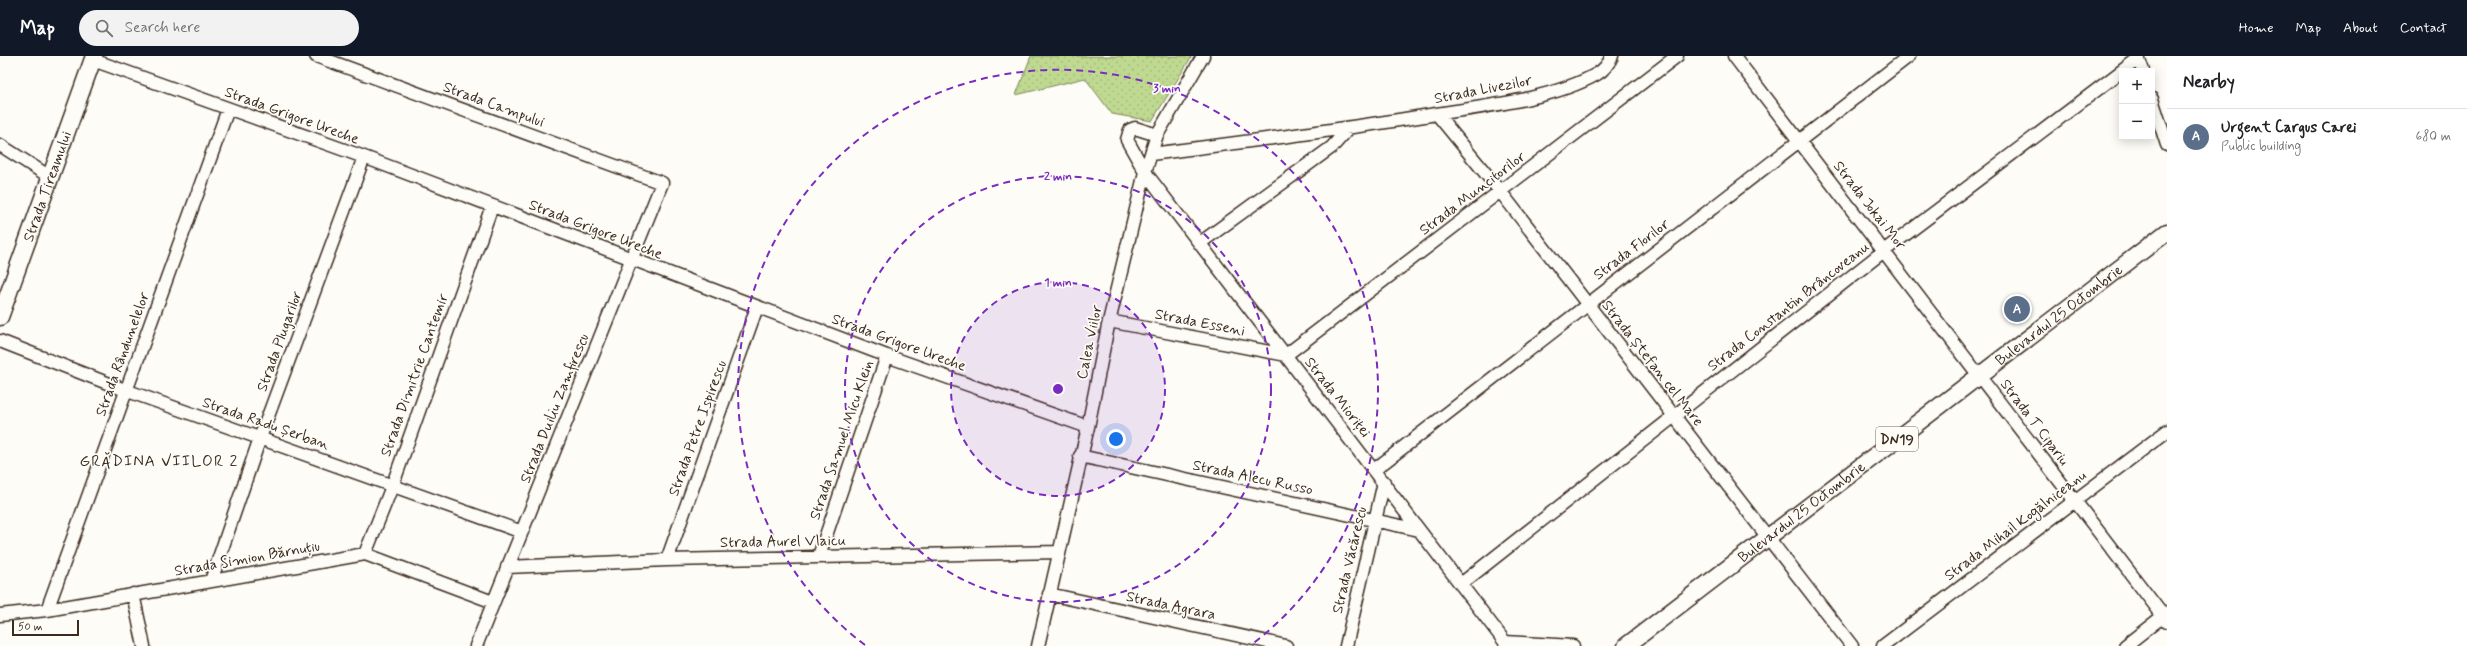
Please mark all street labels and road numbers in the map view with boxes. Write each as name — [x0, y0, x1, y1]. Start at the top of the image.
street label: Strada Livezilor — [1433, 71, 1534, 109]
street label: Strada Campului — [440, 77, 547, 133]
street label: Strada Grigore Ureche — [222, 82, 362, 150]
street label: Strada Tireamului — [19, 128, 77, 245]
street label: Strada Muncitorilor — [1415, 147, 1530, 240]
street label: Strada Jokai Mor — [1828, 157, 1911, 255]
street label: Strada Grigore Ureche — [526, 195, 665, 265]
street label: Strada Florilor — [1590, 215, 1674, 285]
street label: Strada Constantin Brâncoveanu — [1704, 237, 1874, 376]
street label: Bulevardul 25 Octombrie — [1992, 260, 2127, 371]
street label: Strada Plugarilor — [252, 288, 307, 394]
street label: Strada Rândunelelor — [91, 289, 155, 419]
street label: Strada Dimitrie Cantemir — [376, 290, 454, 459]
street label: Strada Ștefan cel Mare — [1597, 296, 1708, 431]
street label: Calea Viilor — [1072, 303, 1108, 381]
street label: Strada Esseni — [1153, 304, 1247, 342]
street label: Strada Grigore Ureche — [829, 309, 969, 377]
street label: Strada Duiliu Zamfirescu — [516, 331, 594, 486]
street label: Strada Mioriței — [1300, 353, 1375, 442]
street label: Strada Petre Ispirescu — [664, 358, 732, 499]
street label: Strada Samuel Micu Klein — [805, 358, 879, 523]
street label: Strada T Cipariu — [1995, 375, 2073, 470]
street label: Strada Radu Șerban — [200, 393, 332, 455]
road number: DN19 — [1876, 427, 1918, 451]
street label: Strada Alecu Russo — [1191, 455, 1315, 500]
street label: Bulevardul 25 Octombrie — [1734, 457, 1870, 568]
street label: Strada Mihail Kogălniceanu — [1941, 466, 2091, 586]
street label: Strada Văcărescu — [1328, 505, 1372, 616]
street label: Strada Aurel Vlaicu — [720, 531, 846, 553]
street label: Strada Simion Bărnuțiu — [173, 536, 321, 582]
street label: Strada Agrara — [1124, 587, 1217, 625]

